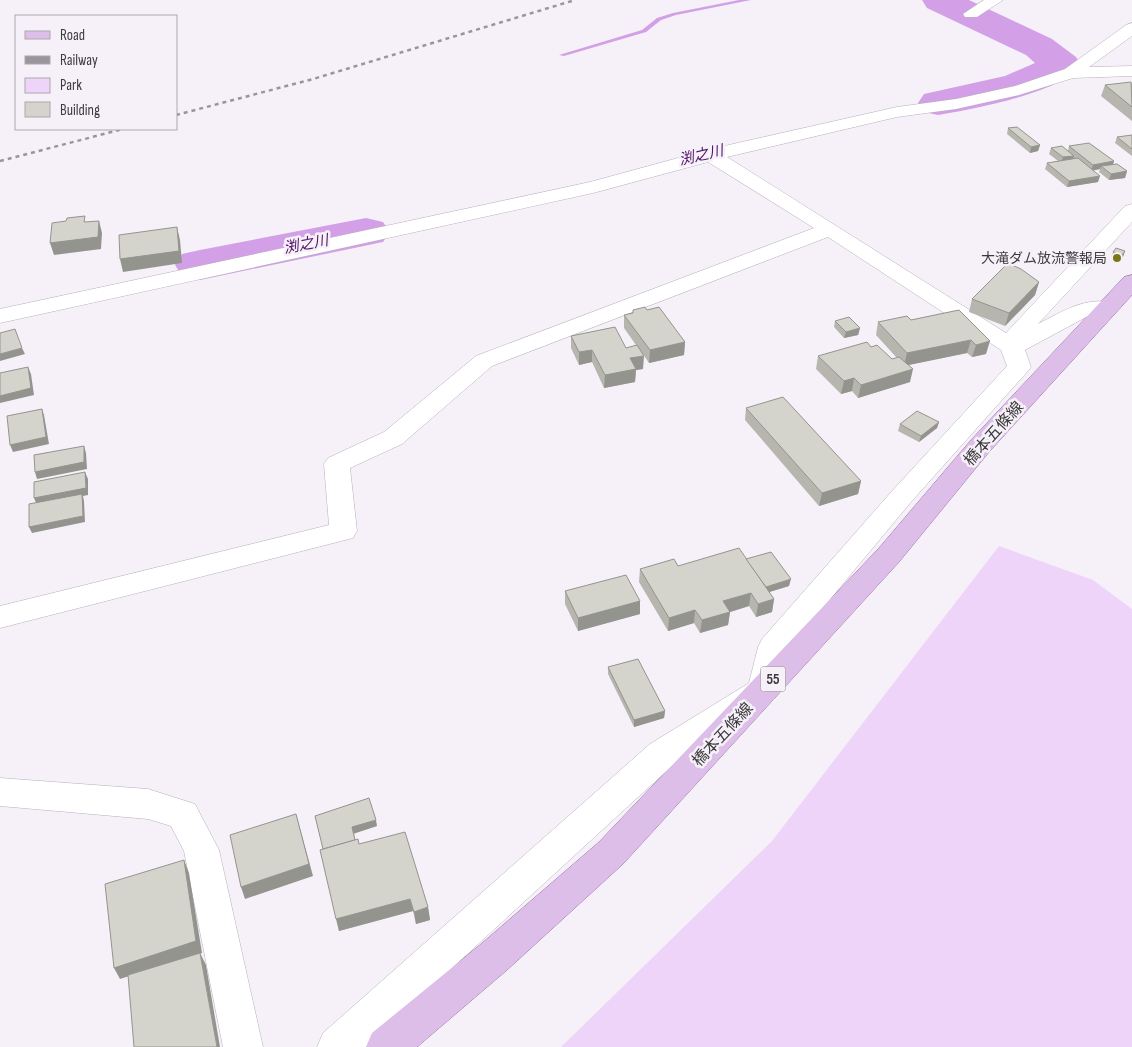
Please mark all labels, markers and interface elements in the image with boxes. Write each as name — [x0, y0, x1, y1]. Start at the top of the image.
legend — [15, 15, 178, 130]
text: Road — [60, 26, 85, 45]
text: Railway — [60, 51, 98, 70]
text: Park — [60, 76, 82, 95]
text: Building — [60, 101, 100, 120]
water label: 渕之川 — [677, 141, 727, 170]
water label: 渕之川 — [282, 230, 332, 258]
place label: 大滝ダム放流警報局 — [981, 250, 1107, 267]
marker: 大滝ダム放流警報局 — [1111, 252, 1123, 264]
street label: 橋本五條線 — [960, 398, 1028, 470]
road number: 55 — [760, 666, 786, 692]
street label: 橋本五條線 — [689, 699, 757, 771]

